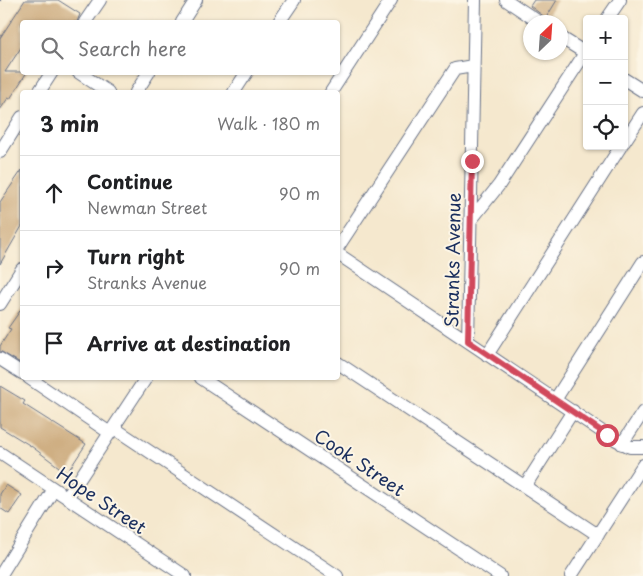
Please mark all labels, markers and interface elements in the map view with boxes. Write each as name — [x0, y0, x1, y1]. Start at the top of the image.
north arrow — [523, 15, 568, 60]
map controls — [583, 15, 628, 150]
button: + — [583, 15, 628, 60]
search box — [20, 20, 340, 75]
icon: search — [38, 34, 66, 62]
text: Search here — [78, 34, 187, 62]
button: − — [583, 60, 628, 105]
button: locate — [583, 105, 628, 150]
text: 3 min — [40, 107, 99, 139]
text: Walk · 180 m — [217, 111, 320, 135]
route end — [461, 150, 484, 173]
text: Continue — [87, 167, 173, 195]
icon: ahead — [40, 179, 68, 207]
text: 90 m — [279, 181, 320, 205]
street label: Stranks Avenue — [437, 192, 467, 328]
text: Newman Street — [87, 195, 207, 219]
text: Turn right — [87, 242, 185, 270]
icon: right — [40, 254, 68, 282]
text: 90 m — [279, 256, 320, 280]
text: Stranks Avenue — [87, 270, 207, 294]
icon: arrive — [40, 329, 68, 357]
text: Arrive at destination — [87, 329, 291, 357]
street label: Cook Street — [309, 422, 411, 502]
route start — [596, 424, 619, 447]
street label: Hope Street — [52, 460, 152, 540]

